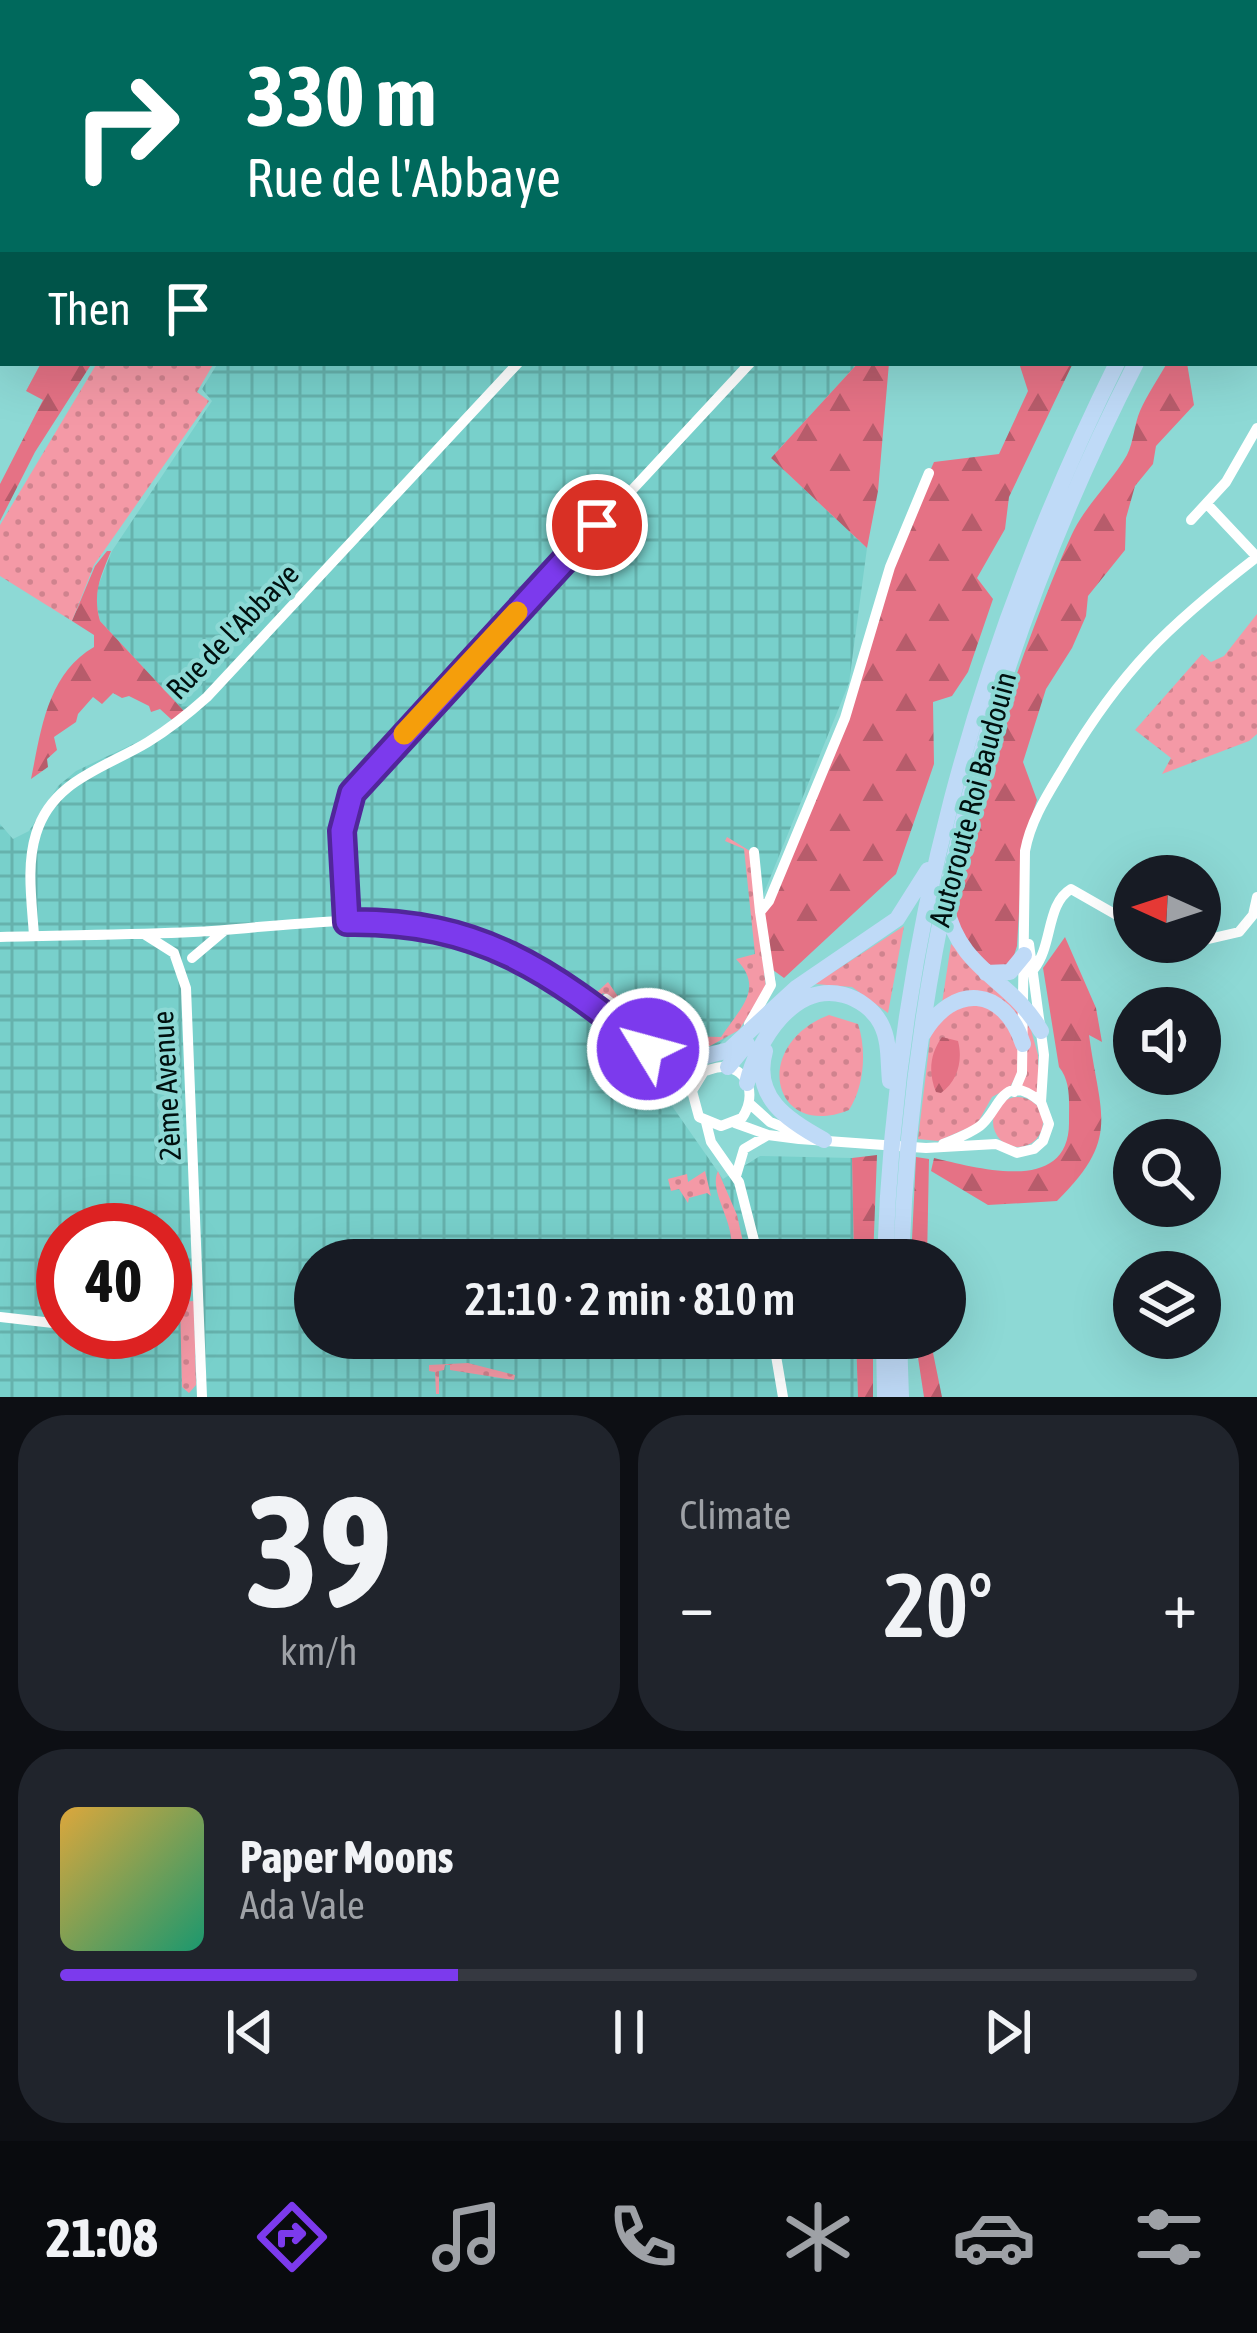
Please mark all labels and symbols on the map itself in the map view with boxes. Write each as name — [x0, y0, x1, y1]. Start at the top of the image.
pin — [546, 474, 648, 576]
street label: Rue de l'Abbaye — [159, 556, 305, 706]
street label: Autoroute Roi Baudouin — [922, 668, 1022, 930]
north arrow — [1113, 855, 1221, 963]
position arrow — [585, 986, 711, 1112]
street label: 2ème Avenue — [145, 1010, 187, 1162]
speed limit sign: 40 — [36, 1203, 192, 1359]

